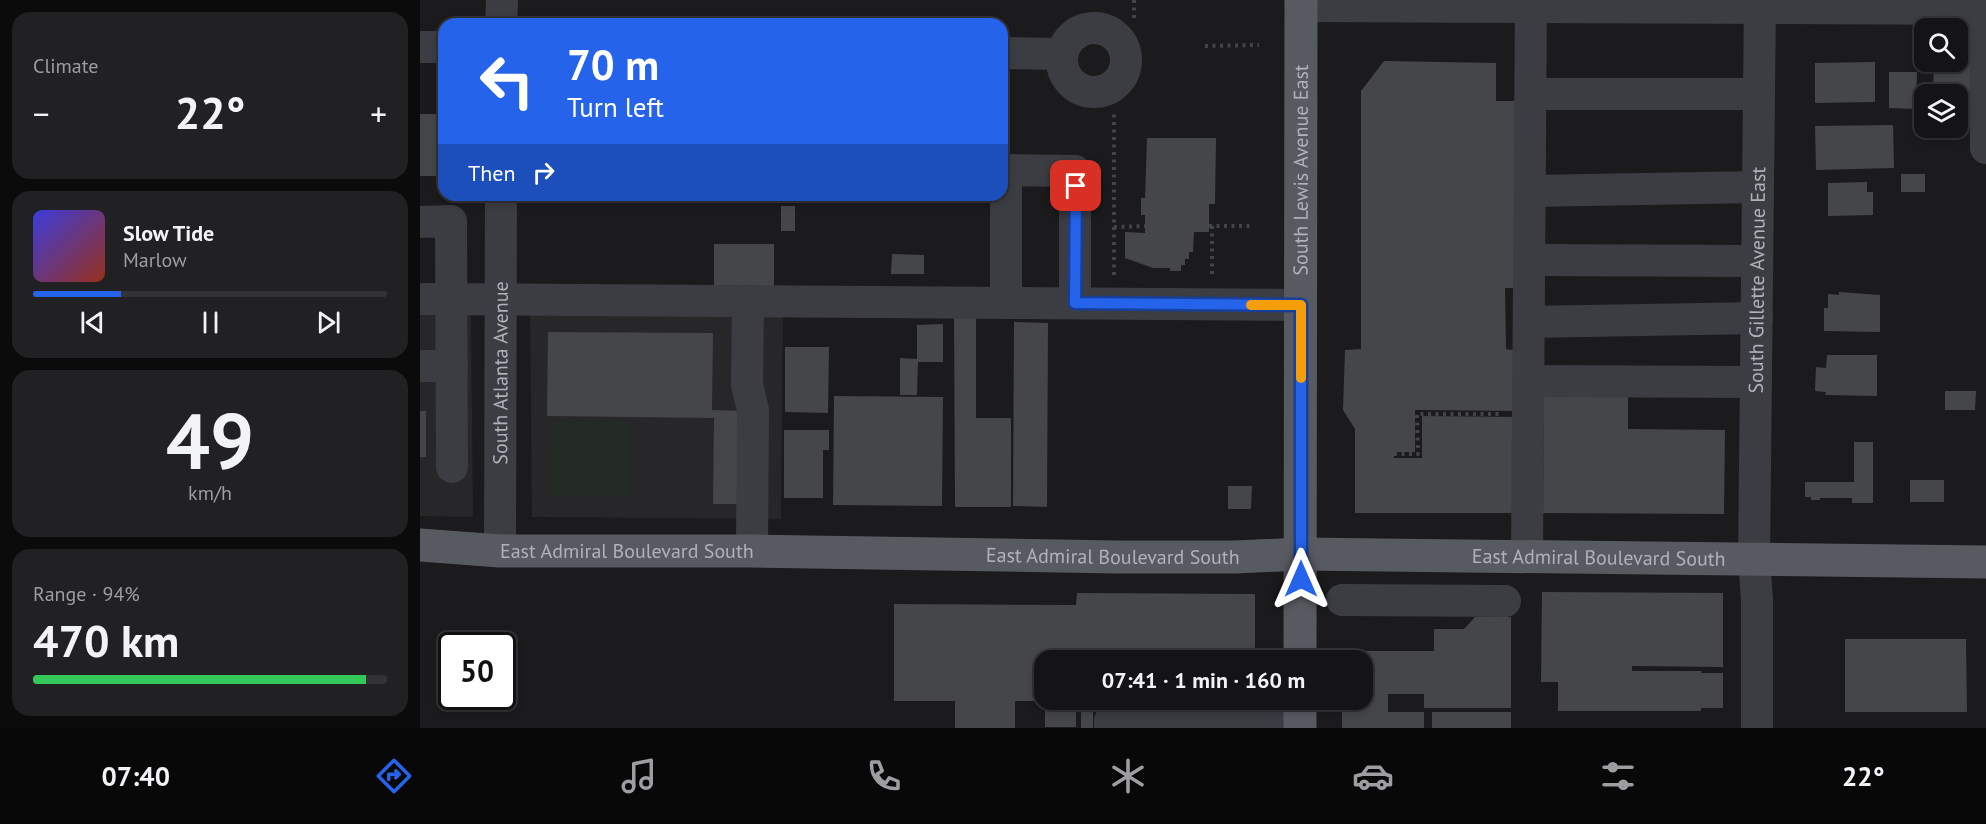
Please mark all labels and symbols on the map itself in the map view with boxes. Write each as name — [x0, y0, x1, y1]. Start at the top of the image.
street label: South Lewis Avenue East — [1288, 64, 1314, 276]
pin — [1050, 160, 1101, 211]
street label: South Gillette Avenue East — [1743, 166, 1771, 394]
street label: South Atlanta Avenue — [487, 281, 514, 465]
street label: East Admiral Boulevard South — [500, 538, 754, 564]
street label: East Admiral Boulevard South — [986, 542, 1240, 570]
street label: East Admiral Boulevard South — [1472, 543, 1726, 572]
position arrow — [1269, 547, 1333, 611]
speed limit sign: 50 — [438, 632, 516, 710]

